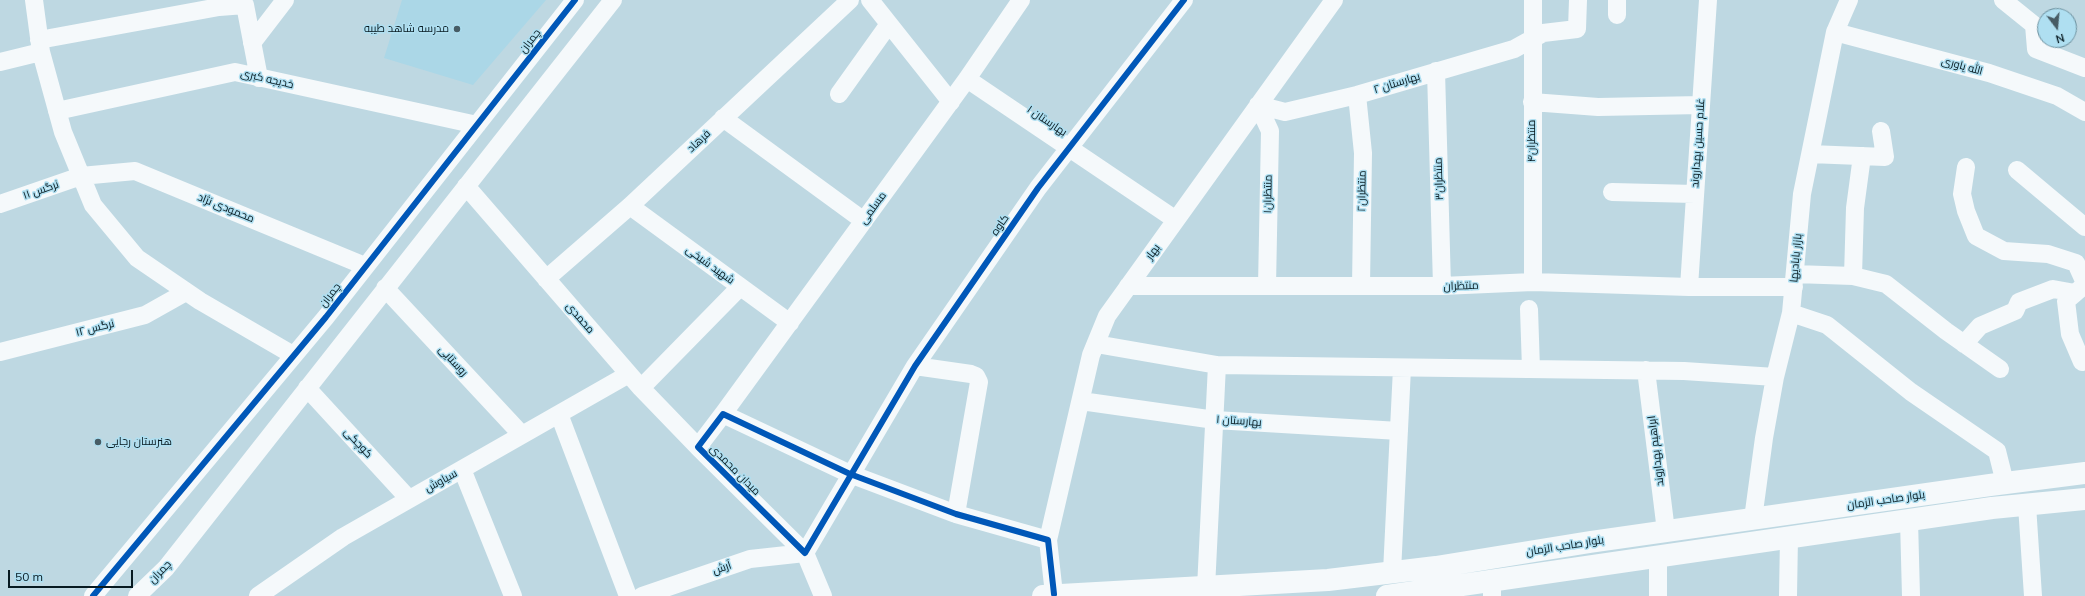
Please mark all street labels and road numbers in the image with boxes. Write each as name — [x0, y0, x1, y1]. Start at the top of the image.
street label: چمران — [516, 26, 544, 56]
street label: الله یاوری — [1940, 54, 1984, 78]
street label: خدیجه کبری — [239, 66, 295, 92]
street label: بهارستان ۲ — [1372, 70, 1422, 96]
street label: غلام حسین بهداروند — [1688, 98, 1708, 188]
street label: بهارستان ۱ — [1024, 103, 1070, 139]
street label: منتظران۴ — [1525, 120, 1539, 162]
street label: فرهاد — [685, 127, 713, 155]
street label: منتظران۳ — [1432, 157, 1446, 201]
street label: منتظران۲ — [1355, 170, 1369, 212]
street label: منتظران۱ — [1261, 175, 1275, 213]
street label: نرگس ۱۱ — [21, 178, 61, 202]
street label: مسلمی — [857, 189, 889, 227]
street label: محمودی نژاد — [196, 191, 256, 225]
street label: کاوه — [988, 212, 1012, 238]
street label: بازار بابادیها — [1787, 233, 1805, 283]
street label: بهار — [1143, 242, 1163, 262]
street label: شهید شیخی — [683, 243, 737, 287]
street label: منتظران — [1443, 279, 1479, 293]
street label: چمران — [316, 280, 344, 310]
street label: محمدی — [563, 300, 597, 336]
street label: نرگس ۱۲ — [74, 317, 116, 339]
street label: روستایی — [436, 343, 470, 379]
street label: بهارستان ۱ — [1216, 413, 1262, 429]
street label: ابراهیم بهداروند — [1645, 415, 1667, 487]
street label: کوچکی — [341, 425, 375, 461]
street label: میدان محمدی — [707, 442, 763, 498]
street label: سیاوش — [423, 467, 459, 495]
street label: بلوار صاحب الزمان — [1846, 488, 1926, 512]
street label: بلوار صاحب الزمان — [1525, 533, 1605, 559]
street label: چمران — [146, 558, 174, 586]
street label: آرش — [711, 559, 733, 577]

